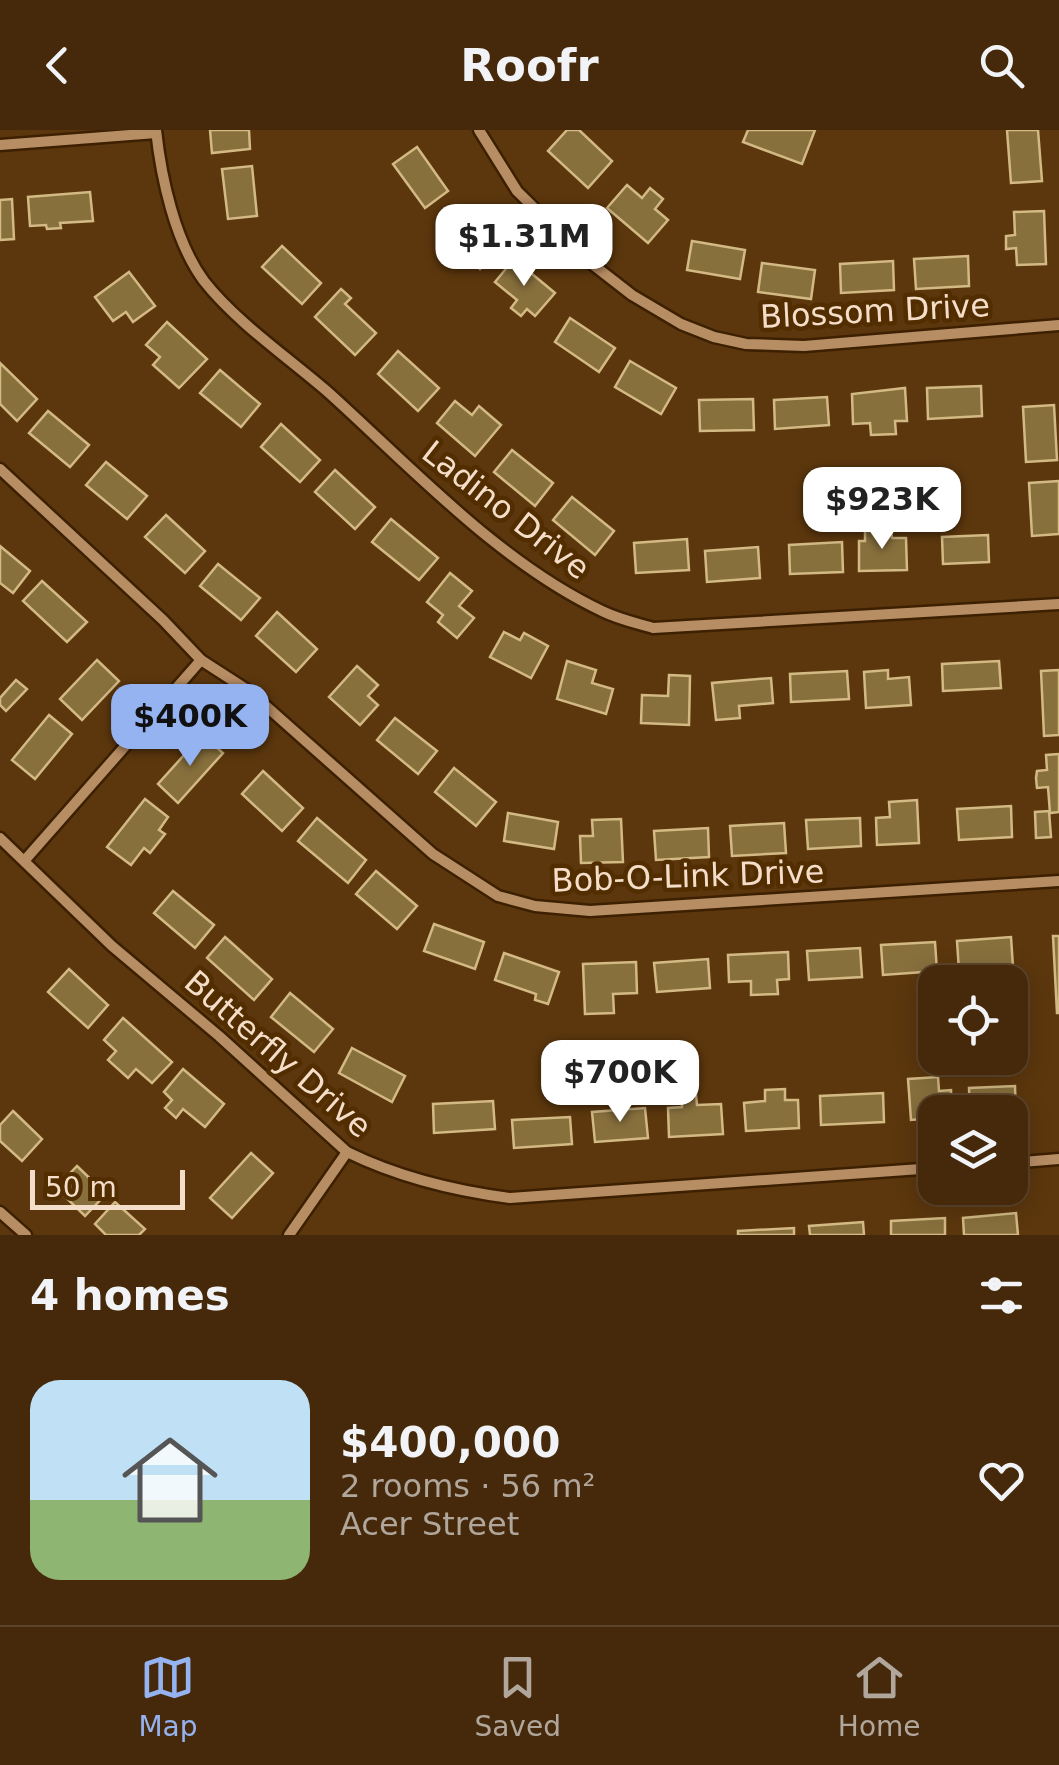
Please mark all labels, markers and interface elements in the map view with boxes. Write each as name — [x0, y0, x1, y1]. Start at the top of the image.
icon: back — [30, 38, 85, 93]
icon: search — [974, 38, 1029, 93]
text: Roofr — [460, 39, 599, 92]
pin: $1.31M — [443, 204, 605, 289]
text: $1.31M — [457, 217, 591, 255]
street label: Blossom Drive — [759, 286, 991, 336]
street label: Ladino Drive — [415, 433, 597, 587]
pin: $923K — [812, 467, 952, 552]
text: $923K — [825, 480, 939, 518]
pin: $400K — [120, 684, 260, 769]
text: $400K — [133, 697, 247, 735]
street label: Bob-O-Link Drive — [551, 852, 825, 900]
street label: Butterfly Drive — [177, 963, 379, 1145]
map controls — [918, 965, 1028, 1205]
button: locate — [918, 965, 1028, 1075]
pin: $700K — [550, 1040, 690, 1125]
text: $700K — [563, 1053, 677, 1091]
button: layers — [918, 1095, 1028, 1205]
scale bar — [30, 1165, 185, 1210]
text: 50 m — [45, 1171, 117, 1204]
icon: filters — [974, 1268, 1029, 1323]
text: 4 homes — [30, 1271, 230, 1320]
text: $400,000 — [340, 1418, 561, 1467]
icon: home — [110, 1420, 230, 1540]
icon: heart — [974, 1453, 1029, 1508]
text: 2 rooms · 56 m² — [340, 1467, 595, 1505]
text: Acer Street — [340, 1505, 519, 1543]
tab: Map — [138, 1650, 198, 1743]
tab: Saved — [474, 1650, 561, 1743]
tab: Home — [838, 1650, 921, 1743]

